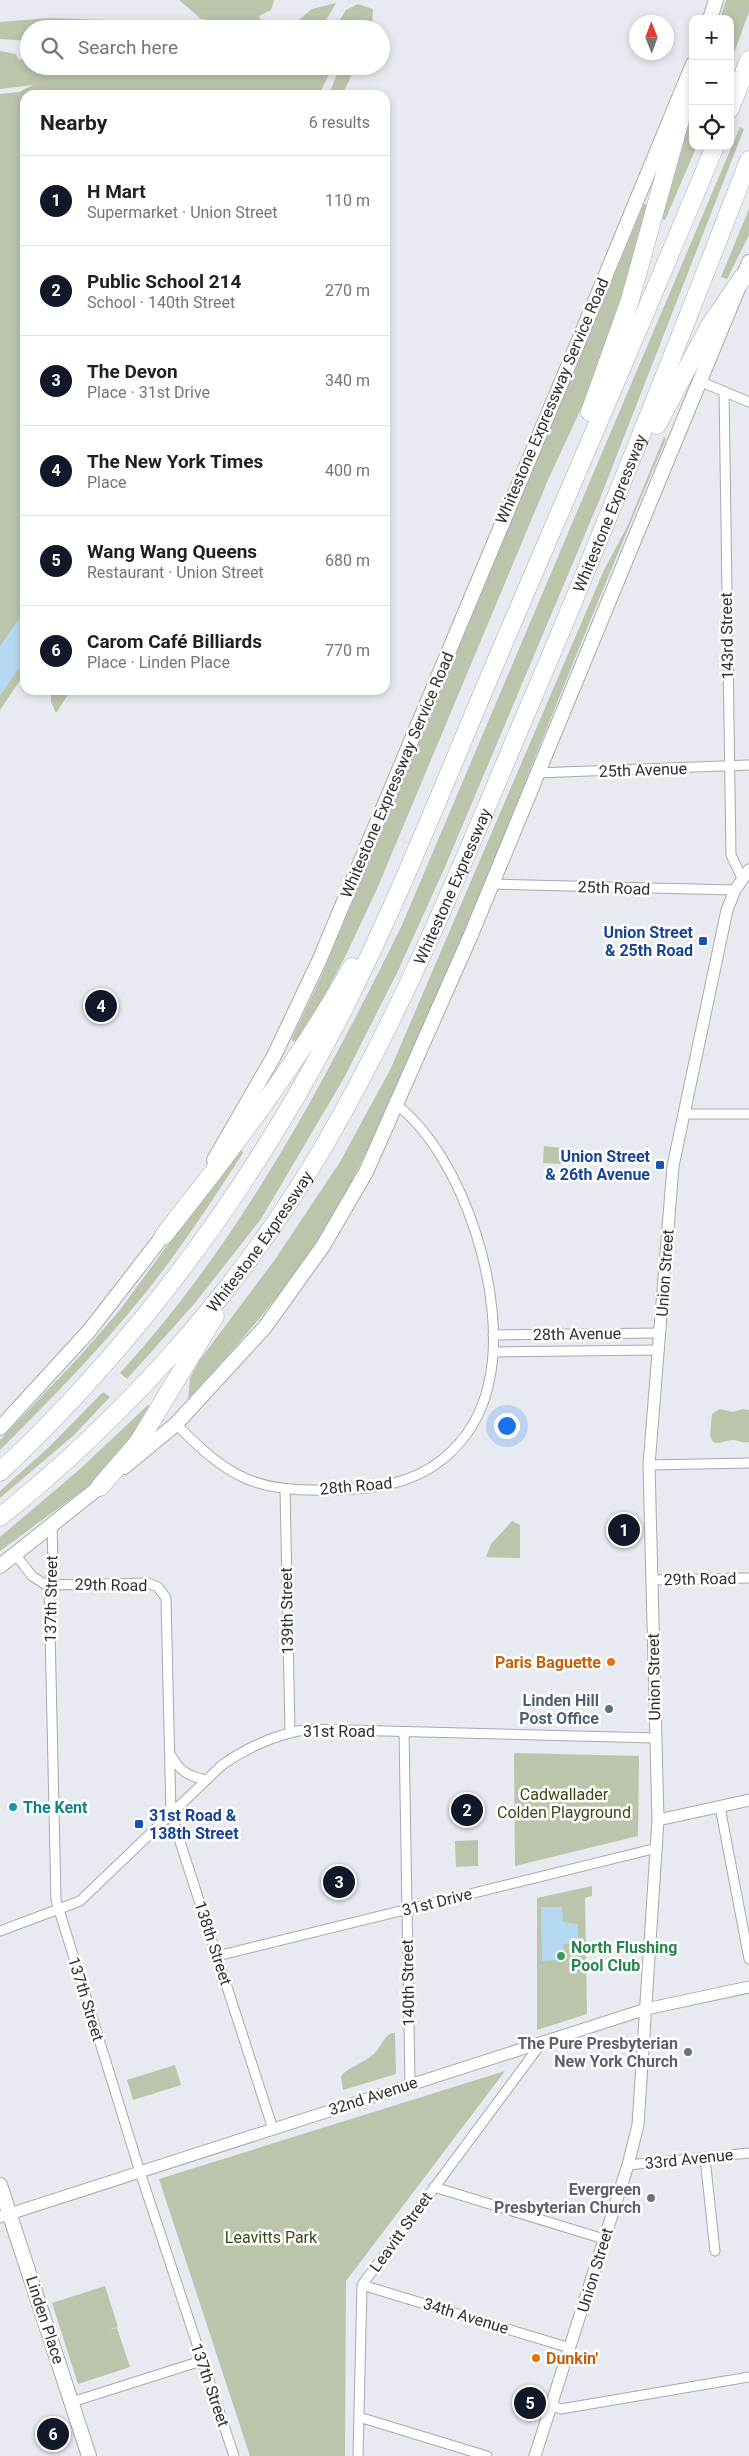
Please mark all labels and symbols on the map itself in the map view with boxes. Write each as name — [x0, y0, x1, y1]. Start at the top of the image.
north arrow — [629, 15, 674, 60]
street label: Whitestone Expressway Service Road — [491, 275, 613, 527]
street label: Whitestone Expressway — [569, 431, 651, 595]
street label: 143rd Street — [717, 592, 737, 680]
street label: Whitestone Expressway Service Road — [336, 649, 458, 901]
street label: 25th Avenue — [599, 759, 687, 781]
street label: Whitestone Expressway — [409, 805, 495, 967]
street label: 25th Road — [577, 877, 651, 899]
place label: Union Street & 25th Road — [604, 923, 694, 960]
marker: Union Street & 25th Road — [697, 935, 709, 947]
pin: 4 — [85, 987, 117, 1025]
place label: Union Street & 26th Avenue — [545, 1147, 651, 1184]
marker: Union Street & 26th Avenue — [654, 1159, 666, 1171]
street label: Whitestone Expressway — [202, 1167, 316, 1316]
street label: Union Street — [652, 1229, 678, 1317]
street label: 28th Avenue — [533, 1324, 621, 1344]
your location — [494, 1413, 520, 1439]
street label: 28th Road — [319, 1473, 393, 1499]
pin: 1 — [608, 1511, 640, 1549]
street label: 137th Street — [41, 1555, 61, 1643]
street label: 139th Street — [277, 1567, 297, 1655]
street label: 29th Road — [663, 1569, 737, 1589]
street label: 29th Road — [74, 1575, 148, 1595]
street label: Union Street — [644, 1633, 664, 1721]
place label: Paris Baguette — [495, 1653, 601, 1672]
marker: Paris Baguette — [605, 1656, 617, 1668]
place label: Linden Hill Post Office — [519, 1691, 599, 1728]
marker: Linden Hill Post Office — [603, 1703, 615, 1715]
street label: 31st Road — [303, 1722, 375, 1741]
park label: Cadwallader Colden Playground — [497, 1785, 631, 1822]
pin: 2 — [451, 1791, 483, 1829]
place label: The Kent — [23, 1798, 88, 1817]
marker: The Kent — [7, 1801, 19, 1813]
place label: 31st Road & 138th Street — [149, 1806, 239, 1843]
marker: 31st Road & 138th Street — [133, 1818, 145, 1830]
pin: 3 — [323, 1863, 355, 1901]
street label: 31st Drive — [400, 1884, 474, 1920]
street label: 138th Street — [190, 1899, 236, 1987]
place label: North Flushing Pool Club — [571, 1938, 677, 1975]
street label: 140th Street — [398, 1939, 418, 2027]
marker: North Flushing Pool Club — [555, 1950, 567, 1962]
street label: 137th Street — [64, 1955, 108, 2043]
place label: The Pure Presbyterian New York Church — [517, 2034, 678, 2071]
marker: The Pure Presbyterian New York Church — [682, 2046, 694, 2058]
street label: 32nd Avenue — [326, 2073, 420, 2119]
street label: 33rd Avenue — [644, 2145, 734, 2173]
place label: Evergreen Presbyterian Church — [494, 2180, 641, 2217]
street label: Leavitt Street — [366, 2188, 436, 2276]
marker: Evergreen Presbyterian Church — [645, 2192, 657, 2204]
street label: Union Street — [573, 2226, 617, 2314]
park label: Leavitts Park — [225, 2228, 318, 2247]
street label: Linden Place — [22, 2274, 68, 2366]
street label: 34th Avenue — [421, 2294, 511, 2338]
street label: 137th Street — [187, 2341, 233, 2429]
place label: Dunkin' — [546, 2349, 598, 2368]
marker: Dunkin' — [530, 2352, 542, 2364]
pin: 5 — [514, 2384, 546, 2422]
pin: 6 — [37, 2415, 69, 2453]

